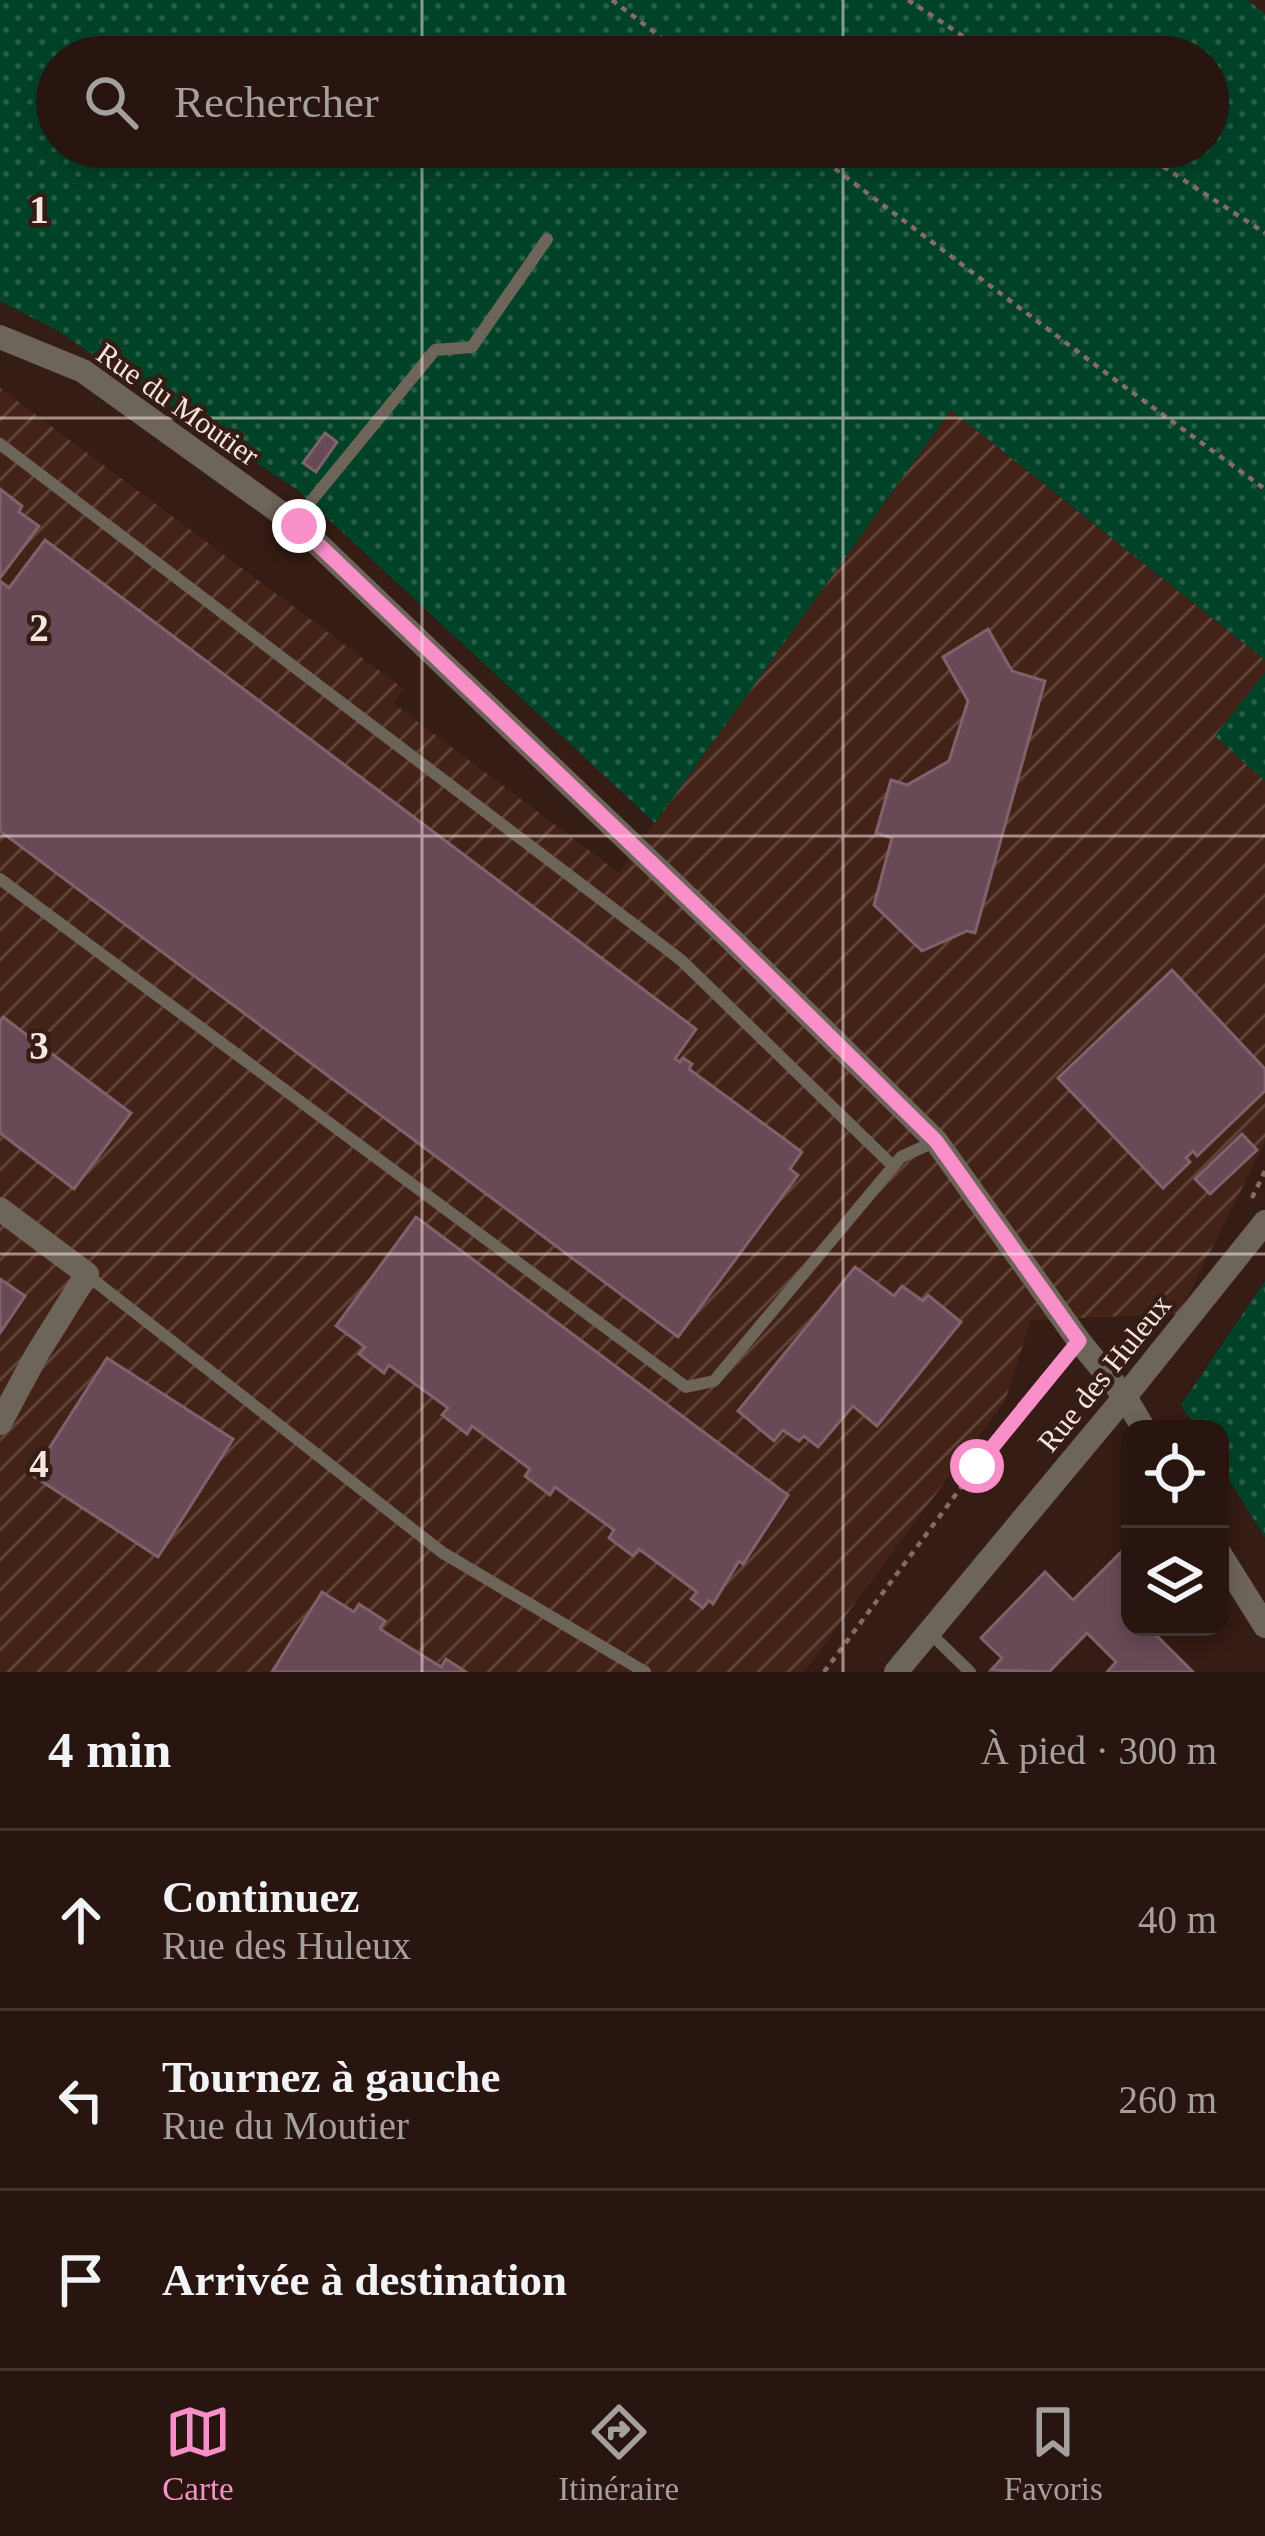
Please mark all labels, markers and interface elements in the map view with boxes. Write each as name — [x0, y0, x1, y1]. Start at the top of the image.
search box — [36, 36, 1229, 168]
icon: search — [78, 69, 144, 135]
text: Rechercher — [174, 77, 379, 127]
text: 1 — [29, 188, 49, 231]
street label: Rue du Moutier — [91, 336, 265, 472]
route end — [272, 499, 326, 553]
text: 2 — [29, 606, 49, 649]
text: 3 — [29, 1024, 49, 1067]
street label: Rue des Huleux — [1031, 1288, 1177, 1458]
map controls — [1121, 1420, 1229, 1636]
button: locate — [1121, 1420, 1229, 1528]
route start — [950, 1439, 1004, 1493]
text: 4 — [29, 1442, 49, 1485]
button: layers — [1121, 1528, 1229, 1636]
text: 4 min — [48, 1722, 171, 1778]
text: À pied · 300 m — [981, 1729, 1217, 1772]
text: Continuez — [162, 1872, 360, 1922]
icon: ahead — [48, 1887, 114, 1953]
text: 40 m — [1138, 1898, 1217, 1941]
text: Rue des Huleux — [162, 1924, 411, 1967]
text: Tournez à gauche — [162, 2052, 500, 2102]
icon: left — [48, 2067, 114, 2133]
text: 260 m — [1118, 2078, 1217, 2121]
text: Rue du Moutier — [162, 2104, 409, 2147]
icon: arrive — [48, 2247, 114, 2313]
text: Arrivée à destination — [162, 2255, 567, 2305]
tab: Carte — [162, 2399, 234, 2508]
tab: Itinéraire — [558, 2399, 679, 2508]
tab: Favoris — [1004, 2399, 1103, 2508]

